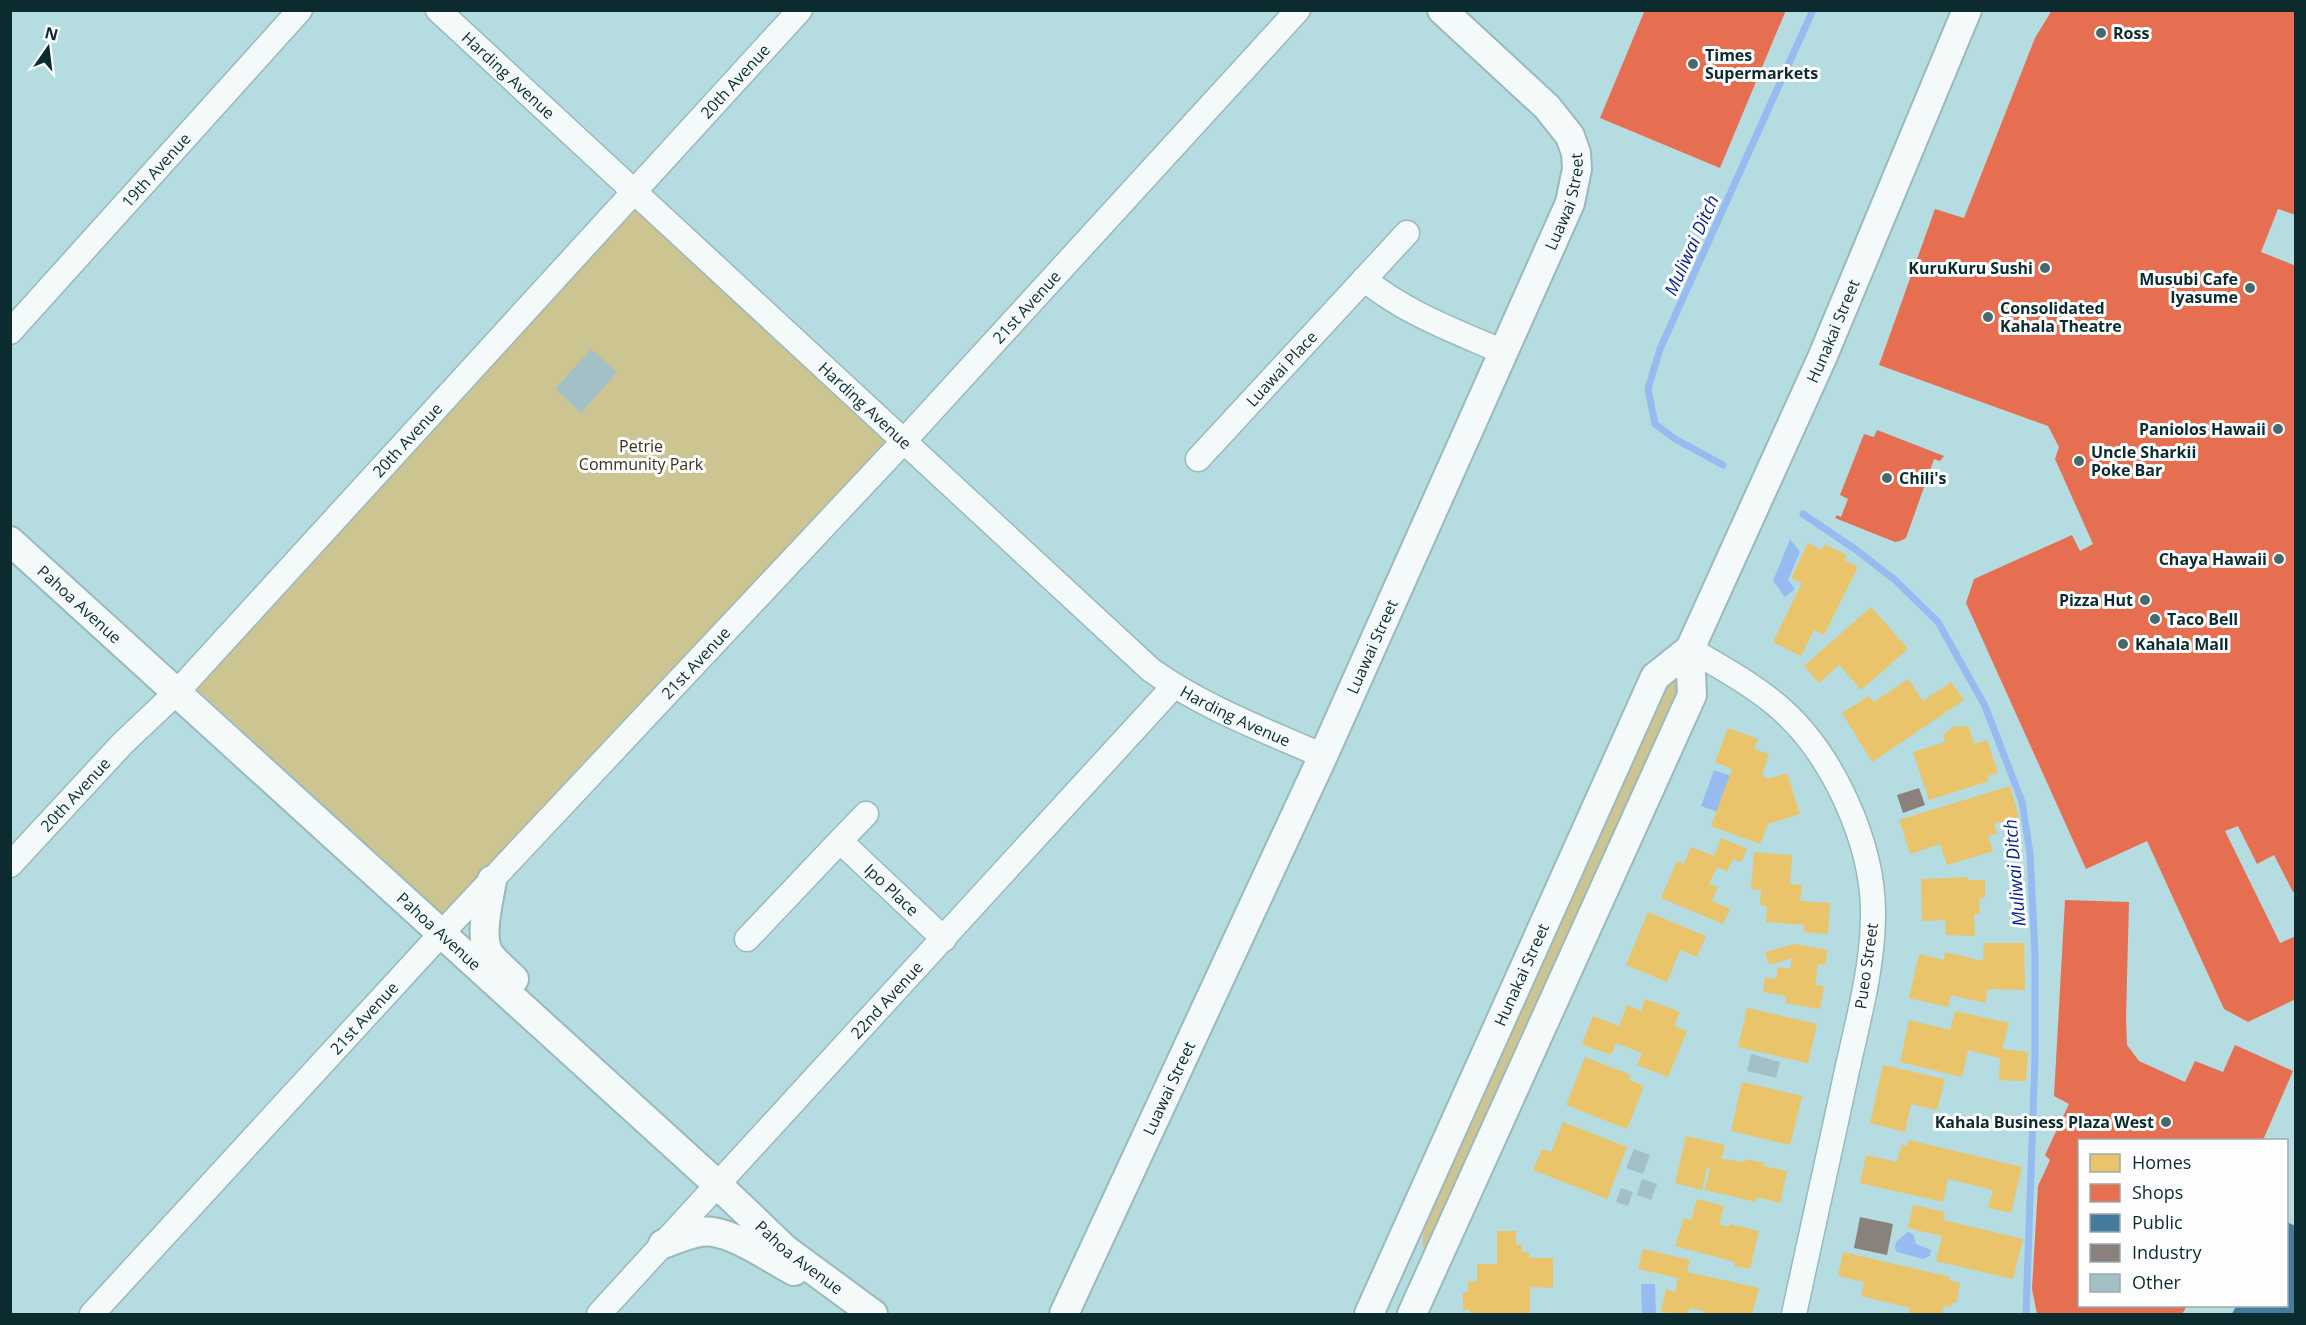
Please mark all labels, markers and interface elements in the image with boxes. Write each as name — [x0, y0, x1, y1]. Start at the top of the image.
north arrow — [18, 18, 78, 78]
text: N — [43, 21, 61, 46]
place label: Ross — [2113, 22, 2149, 44]
marker: Ross — [2094, 26, 2108, 40]
street label: Harding Avenue — [457, 27, 560, 124]
street label: 20th Avenue — [695, 39, 775, 123]
place label: Times Supermarkets — [1705, 44, 1818, 84]
marker: Times Supermarkets — [1686, 57, 1700, 71]
street label: 19th Avenue — [116, 128, 195, 212]
street label: Luawai Street — [1539, 152, 1588, 254]
water label: Muliwai Ditch — [1658, 191, 1724, 299]
place label: KuruKuru Sushi — [1908, 257, 2033, 279]
marker: KuruKuru Sushi — [2038, 261, 2052, 275]
street label: 21st Avenue — [988, 266, 1066, 348]
place label: Musubi Cafe Iyasume — [2139, 268, 2238, 308]
street label: Hunakai Street — [1801, 276, 1865, 386]
marker: Musubi Cafe Iyasume — [2243, 281, 2257, 295]
place label: Consolidated Kahala Theatre — [2000, 297, 2122, 337]
marker: Consolidated Kahala Theatre — [1981, 310, 1995, 324]
street label: Luawai Place — [1241, 326, 1322, 411]
street label: Harding Avenue — [814, 357, 916, 454]
street label: 20th Avenue — [368, 398, 447, 482]
place label: Paniolos Hawaii — [2139, 418, 2266, 440]
marker: Paniolos Hawaii — [2271, 422, 2285, 436]
park label: Petrie Community Park — [579, 435, 704, 475]
place label: Uncle Sharkii Poke Bar — [2091, 441, 2196, 481]
marker: Uncle Sharkii Poke Bar — [2072, 454, 2086, 468]
place label: Chili's — [1899, 467, 1947, 489]
marker: Chili's — [1880, 471, 1894, 485]
place label: Chaya Hawaii — [2159, 548, 2267, 570]
marker: Chaya Hawaii — [2272, 552, 2286, 566]
street label: Pahoa Avenue — [33, 560, 126, 648]
place label: Pizza Hut — [2059, 589, 2133, 611]
marker: Pizza Hut — [2138, 593, 2152, 607]
street label: Luawai Street — [1341, 596, 1403, 697]
place label: Taco Bell — [2167, 608, 2238, 630]
marker: Taco Bell — [2148, 612, 2162, 626]
street label: 21st Avenue — [656, 622, 735, 704]
place label: Kahala Mall — [2135, 633, 2229, 655]
marker: Kahala Mall — [2116, 637, 2130, 651]
street label: Harding Avenue — [1176, 680, 1294, 752]
street label: 20th Avenue — [35, 753, 115, 836]
water label: Muliwai Ditch — [1997, 818, 2031, 928]
street label: Ipo Place — [860, 859, 924, 921]
street label: Pahoa Avenue — [392, 887, 486, 975]
street label: Hunakai Street — [1489, 919, 1554, 1030]
street label: Pueo Street — [1849, 921, 1883, 1011]
street label: 22nd Avenue — [846, 956, 928, 1043]
street label: 21st Avenue — [325, 977, 403, 1059]
street label: Luawai Street — [1138, 1037, 1200, 1139]
place label: Kahala Business Plaza West — [1935, 1111, 2154, 1133]
marker: Kahala Business Plaza West — [2159, 1115, 2173, 1129]
legend — [2078, 1139, 2288, 1307]
text: Homes — [2132, 1150, 2191, 1174]
text: Shops — [2132, 1180, 2183, 1204]
text: Public — [2132, 1210, 2183, 1234]
street label: Pahoa Avenue — [751, 1215, 847, 1299]
text: Industry — [2132, 1240, 2202, 1264]
text: Other — [2132, 1270, 2182, 1294]

